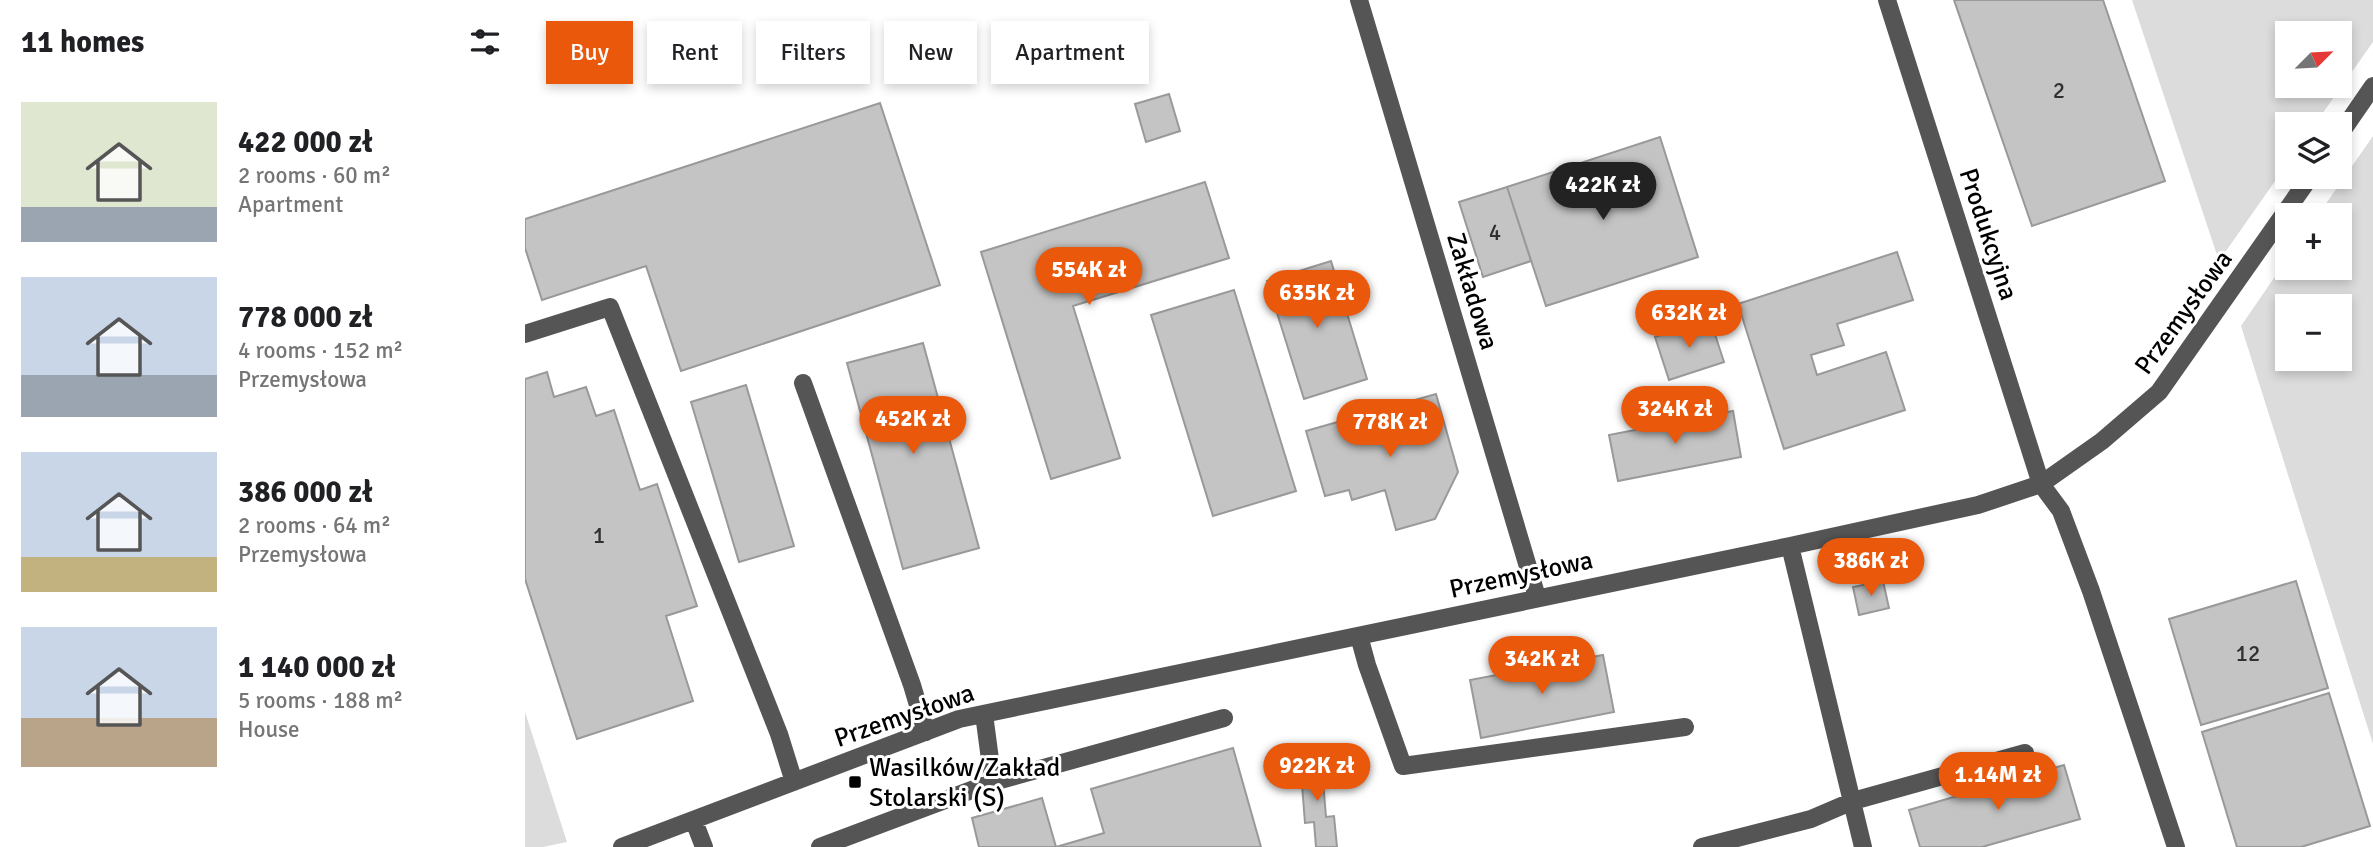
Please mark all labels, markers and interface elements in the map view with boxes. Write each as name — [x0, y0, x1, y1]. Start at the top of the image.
chip: Buy — [546, 21, 633, 84]
chip: Rent — [647, 21, 742, 84]
chip: Filters — [756, 21, 870, 84]
chip: New — [884, 21, 977, 84]
chip: Apartment — [991, 21, 1149, 84]
north arrow — [2275, 21, 2352, 98]
map controls — [2275, 21, 2352, 371]
icon: filters — [466, 23, 504, 61]
text: 11 homes — [21, 24, 144, 61]
house number: 2 — [2053, 76, 2065, 105]
button: layers — [2275, 112, 2352, 189]
text: 422 000 zł — [238, 124, 373, 161]
icon: home — [77, 130, 161, 214]
text: 2 rooms · 60 m² — [238, 161, 391, 190]
pin: 422K zł — [1538, 162, 1668, 222]
street label: Produkcyjna — [1952, 164, 2024, 304]
text: 422K zł — [1565, 170, 1641, 199]
text: Apartment — [238, 190, 343, 219]
button: + — [2275, 203, 2352, 280]
house number: 4 — [1489, 218, 1501, 247]
street label: Zakładowa — [1439, 229, 1505, 354]
street label: Przemysłowa — [2128, 244, 2240, 381]
pin: 554K zł — [1024, 247, 1154, 307]
text: 554K zł — [1051, 255, 1127, 284]
pin: 635K zł — [1252, 270, 1382, 330]
text: 635K zł — [1279, 278, 1355, 307]
pin: 632K zł — [1624, 290, 1754, 350]
button: − — [2275, 294, 2352, 371]
text: 632K zł — [1651, 298, 1727, 327]
text: 778 000 zł — [238, 299, 373, 336]
icon: home — [77, 305, 161, 389]
text: 4 rooms · 152 m² — [238, 336, 403, 365]
text: Przemysłowa — [238, 365, 367, 394]
pin: 324K zł — [1610, 386, 1740, 446]
text: 324K zł — [1637, 394, 1713, 423]
pin: 452K zł — [848, 396, 978, 456]
pin: 778K zł — [1325, 400, 1455, 459]
text: 452K zł — [875, 404, 951, 433]
text: 778K zł — [1352, 407, 1428, 436]
text: 386 000 zł — [238, 474, 373, 511]
icon: home — [77, 480, 161, 564]
text: 2 rooms · 64 m² — [238, 511, 391, 540]
house number: 1 — [593, 521, 605, 550]
pin: 386K zł — [1806, 538, 1936, 598]
text: Przemysłowa — [238, 540, 367, 569]
street label: Przemysłowa — [1447, 544, 1596, 606]
text: 386K zł — [1833, 546, 1909, 575]
pin: 342K zł — [1477, 636, 1607, 696]
house number: 12 — [2236, 639, 2260, 668]
text: 342K zł — [1504, 644, 1580, 673]
text: 1 140 000 zł — [238, 649, 396, 686]
icon: home — [77, 655, 161, 739]
street label: Przemysłowa — [830, 677, 978, 755]
text: 5 rooms · 188 m² — [238, 686, 403, 715]
text: House — [238, 715, 300, 744]
pin: 922K zł — [1252, 744, 1382, 803]
text: 922K zł — [1279, 751, 1355, 780]
place label: Wasilków/Zakład Stolarski (S) — [869, 752, 1060, 814]
pin: 1.14M zł — [1926, 752, 2070, 812]
text: 1.14M zł — [1955, 760, 2041, 789]
marker: Wasilków/Zakład Stolarski (S) — [847, 774, 863, 790]

